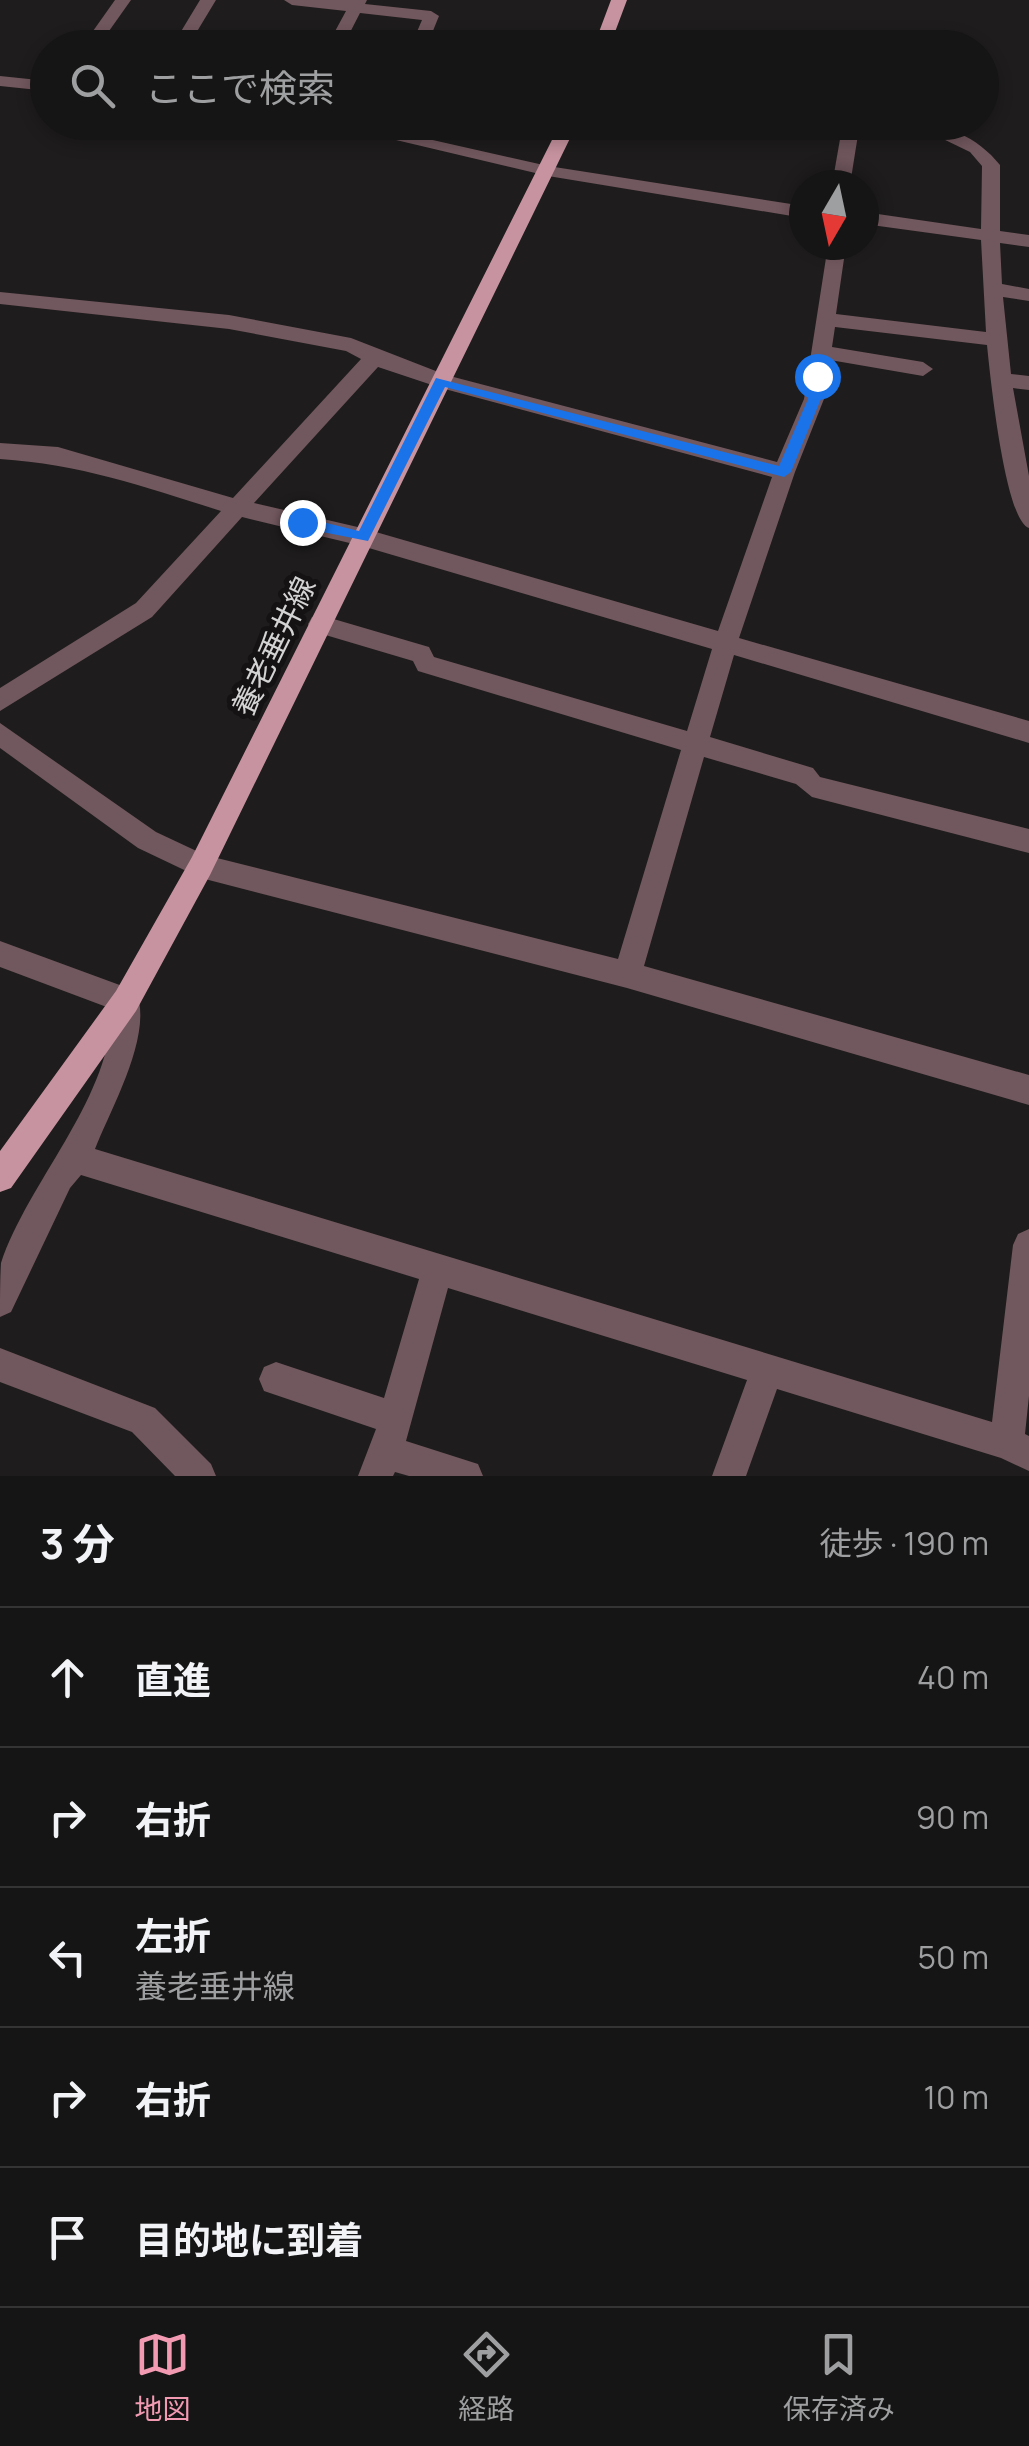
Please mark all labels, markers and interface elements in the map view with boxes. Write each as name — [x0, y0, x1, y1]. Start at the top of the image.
search box — [30, 30, 999, 140]
icon: search — [65, 58, 120, 113]
text: ここで検索 — [145, 61, 335, 113]
north arrow — [789, 170, 879, 260]
route start — [795, 354, 841, 400]
route end — [280, 500, 326, 546]
street label: 養老垂井線 — [222, 570, 324, 722]
text: 3 分 — [40, 1514, 115, 1572]
text: 徒歩 · 190 m — [820, 1521, 989, 1565]
icon: ahead — [40, 1650, 95, 1705]
text: 直進 — [135, 1653, 211, 1705]
text: 40 m — [917, 1655, 989, 1699]
icon: right — [40, 1790, 95, 1845]
text: 右折 — [135, 1793, 211, 1845]
text: 90 m — [916, 1795, 989, 1839]
text: 左折 — [135, 1909, 211, 1961]
icon: left — [40, 1930, 95, 1985]
text: 50 m — [917, 1935, 989, 1979]
text: 養老垂井線 — [135, 1964, 295, 2008]
icon: right — [40, 2070, 95, 2125]
text: 右折 — [135, 2073, 211, 2125]
text: 10 m — [923, 2075, 989, 2119]
icon: arrive — [40, 2210, 95, 2265]
text: 目的地に到着 — [135, 2213, 363, 2265]
tab: 地図 — [134, 2327, 190, 2427]
tab: 経路 — [458, 2327, 515, 2427]
tab: 保存済み — [783, 2327, 895, 2427]

